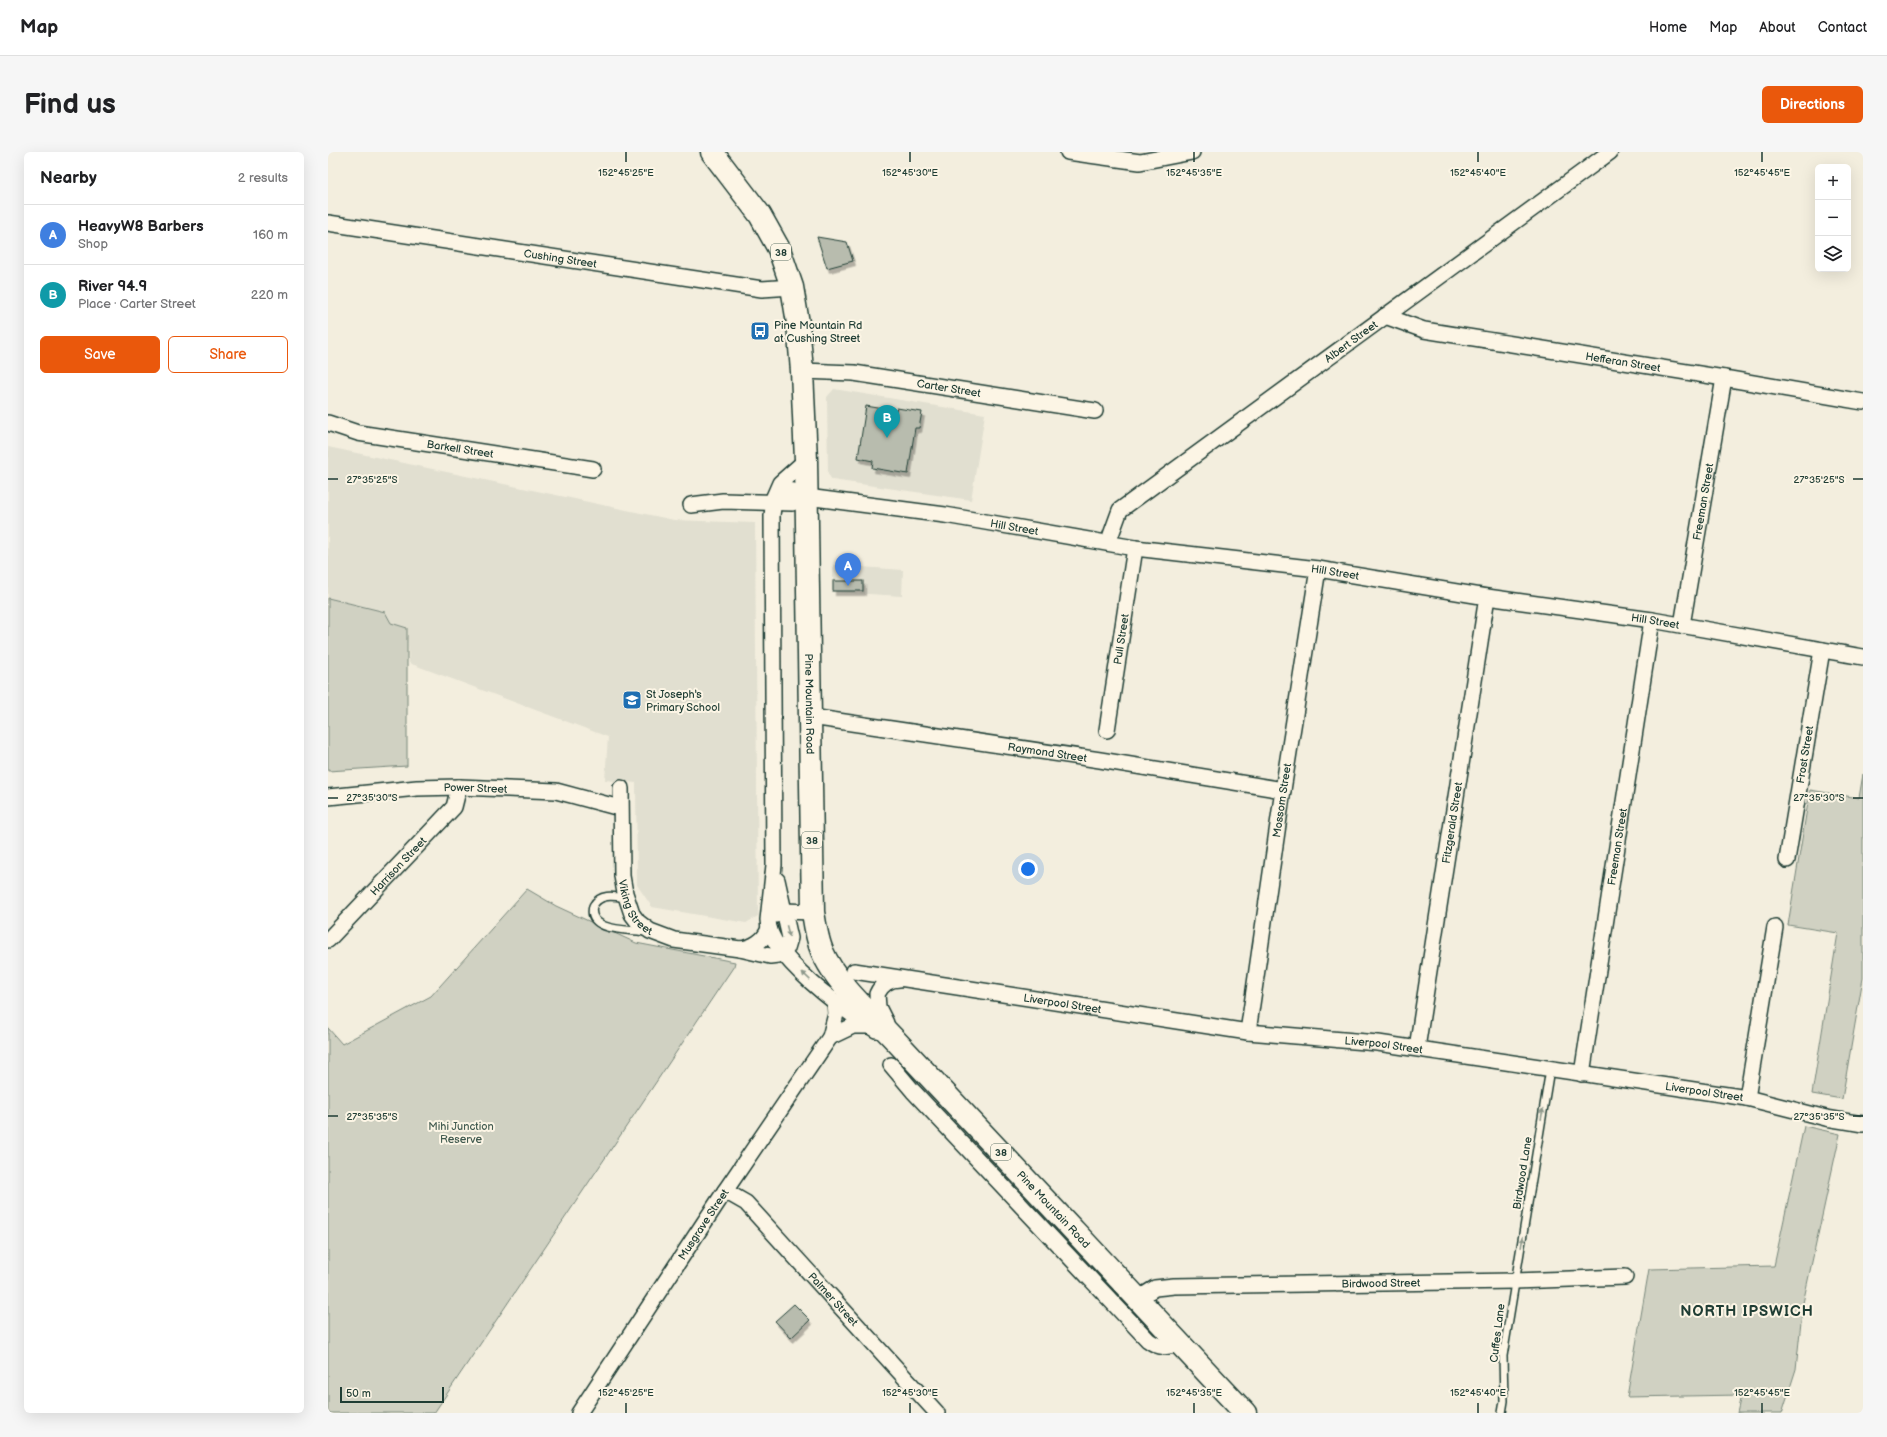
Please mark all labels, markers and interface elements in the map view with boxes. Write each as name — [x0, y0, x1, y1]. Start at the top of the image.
text: Map — [20, 16, 58, 39]
text: Home — [1649, 19, 1687, 36]
text: Map — [1709, 19, 1737, 36]
text: About — [1759, 19, 1796, 36]
text: Contact — [1818, 19, 1867, 36]
button: Directions — [1762, 86, 1863, 123]
text: Find us — [24, 88, 116, 121]
map controls — [1815, 164, 1851, 272]
button: + — [1815, 164, 1851, 200]
text: 152°45'25"E — [598, 167, 654, 179]
text: 152°45'30"E — [882, 167, 939, 179]
text: 152°45'35"E — [1166, 167, 1222, 179]
text: 152°45'40"E — [1450, 167, 1506, 179]
text: 152°45'45"E — [1734, 167, 1790, 179]
text: Nearby — [40, 168, 97, 188]
text: 2 results — [238, 170, 288, 186]
button: − — [1815, 200, 1851, 236]
text: HeavyW8 Barbers — [78, 217, 204, 236]
text: A — [49, 227, 57, 243]
text: 160 m — [253, 227, 288, 243]
text: Shop — [78, 236, 108, 252]
button: layers — [1815, 236, 1851, 272]
road number: 38 — [771, 244, 791, 260]
street label: Cushing Street — [523, 247, 598, 271]
text: River 94.9 — [78, 277, 147, 296]
text: B — [48, 287, 58, 303]
text: 220 m — [251, 287, 288, 303]
text: Place · Carter Street — [78, 296, 196, 312]
street label: Albert Street — [1322, 318, 1381, 365]
place label: Pine Mountain Rd at Cushing Street — [774, 319, 862, 345]
bus stop icon: Pine Mountain Rd at Cushing Street — [749, 320, 771, 342]
button: Save — [40, 336, 160, 373]
button: Share — [168, 336, 288, 373]
street label: Hefferan Street — [1584, 350, 1662, 375]
street label: Carter Street — [916, 377, 982, 400]
pin: B — [874, 405, 900, 438]
street label: Barkell Street — [426, 438, 495, 461]
street label: Freeman Street — [1691, 462, 1716, 541]
text: 27°35'25"S — [347, 474, 397, 486]
text: 27°35'25"S — [1794, 474, 1844, 486]
street label: Hill Street — [989, 517, 1040, 538]
pin: A — [835, 553, 861, 586]
street label: Hill Street — [1310, 562, 1361, 583]
street label: Hill Street — [1630, 611, 1681, 632]
street label: Pull Street — [1111, 612, 1132, 665]
street label: Pine Mountain Road — [802, 653, 817, 754]
place label: St Joseph's Primary School — [646, 688, 720, 714]
school or university icon: St Joseph's Primary School — [621, 689, 643, 711]
street label: Frost Street — [1794, 724, 1816, 784]
street label: Raymond Street — [1007, 740, 1088, 765]
street label: Mossom Street — [1270, 762, 1294, 839]
street label: Power Street — [444, 781, 508, 796]
street label: Fitzgerald Street — [1440, 781, 1465, 864]
text: 27°35'30"S — [346, 792, 398, 804]
text: 27°35'30"S — [1793, 792, 1845, 804]
street label: Freeman Street — [1605, 807, 1630, 886]
road number: 38 — [802, 832, 822, 848]
street label: Harrison Street — [368, 834, 430, 898]
your location — [1018, 859, 1038, 879]
street label: Viking Street — [616, 878, 655, 938]
one-way arrow — [785, 924, 791, 937]
one-way arrow — [801, 971, 811, 980]
street label: Liverpool Street — [1023, 991, 1103, 1016]
street label: Liverpool Street — [1344, 1034, 1424, 1057]
street label: Liverpool Street — [1664, 1080, 1745, 1104]
one-way arrow — [1539, 1108, 1545, 1120]
text: 27°35'35"S — [346, 1111, 398, 1123]
text: 27°35'35"S — [1793, 1111, 1845, 1123]
park label: Mihi Junction Reserve — [428, 1120, 494, 1146]
street label: Birdwood Lane — [1510, 1135, 1535, 1211]
road number: 38 — [991, 1144, 1011, 1160]
street label: Pine Mountain Road — [1014, 1168, 1093, 1251]
street label: Musgrave Street — [676, 1186, 732, 1262]
one-way arrow — [1519, 1236, 1525, 1248]
street label: Palmer Street — [805, 1270, 861, 1329]
street label: Birdwood Street — [1341, 1276, 1421, 1291]
street label: Cuffes Lane — [1487, 1302, 1508, 1363]
district label: NORTH IPSWICH — [1680, 1302, 1814, 1321]
scale bar — [340, 1385, 444, 1404]
text: 50 m — [346, 1387, 371, 1400]
text: 152°45'25"E — [598, 1387, 654, 1399]
text: 152°45'30"E — [882, 1387, 939, 1399]
text: 152°45'35"E — [1166, 1387, 1222, 1399]
text: 152°45'40"E — [1450, 1387, 1506, 1399]
text: 152°45'45"E — [1734, 1387, 1790, 1399]

